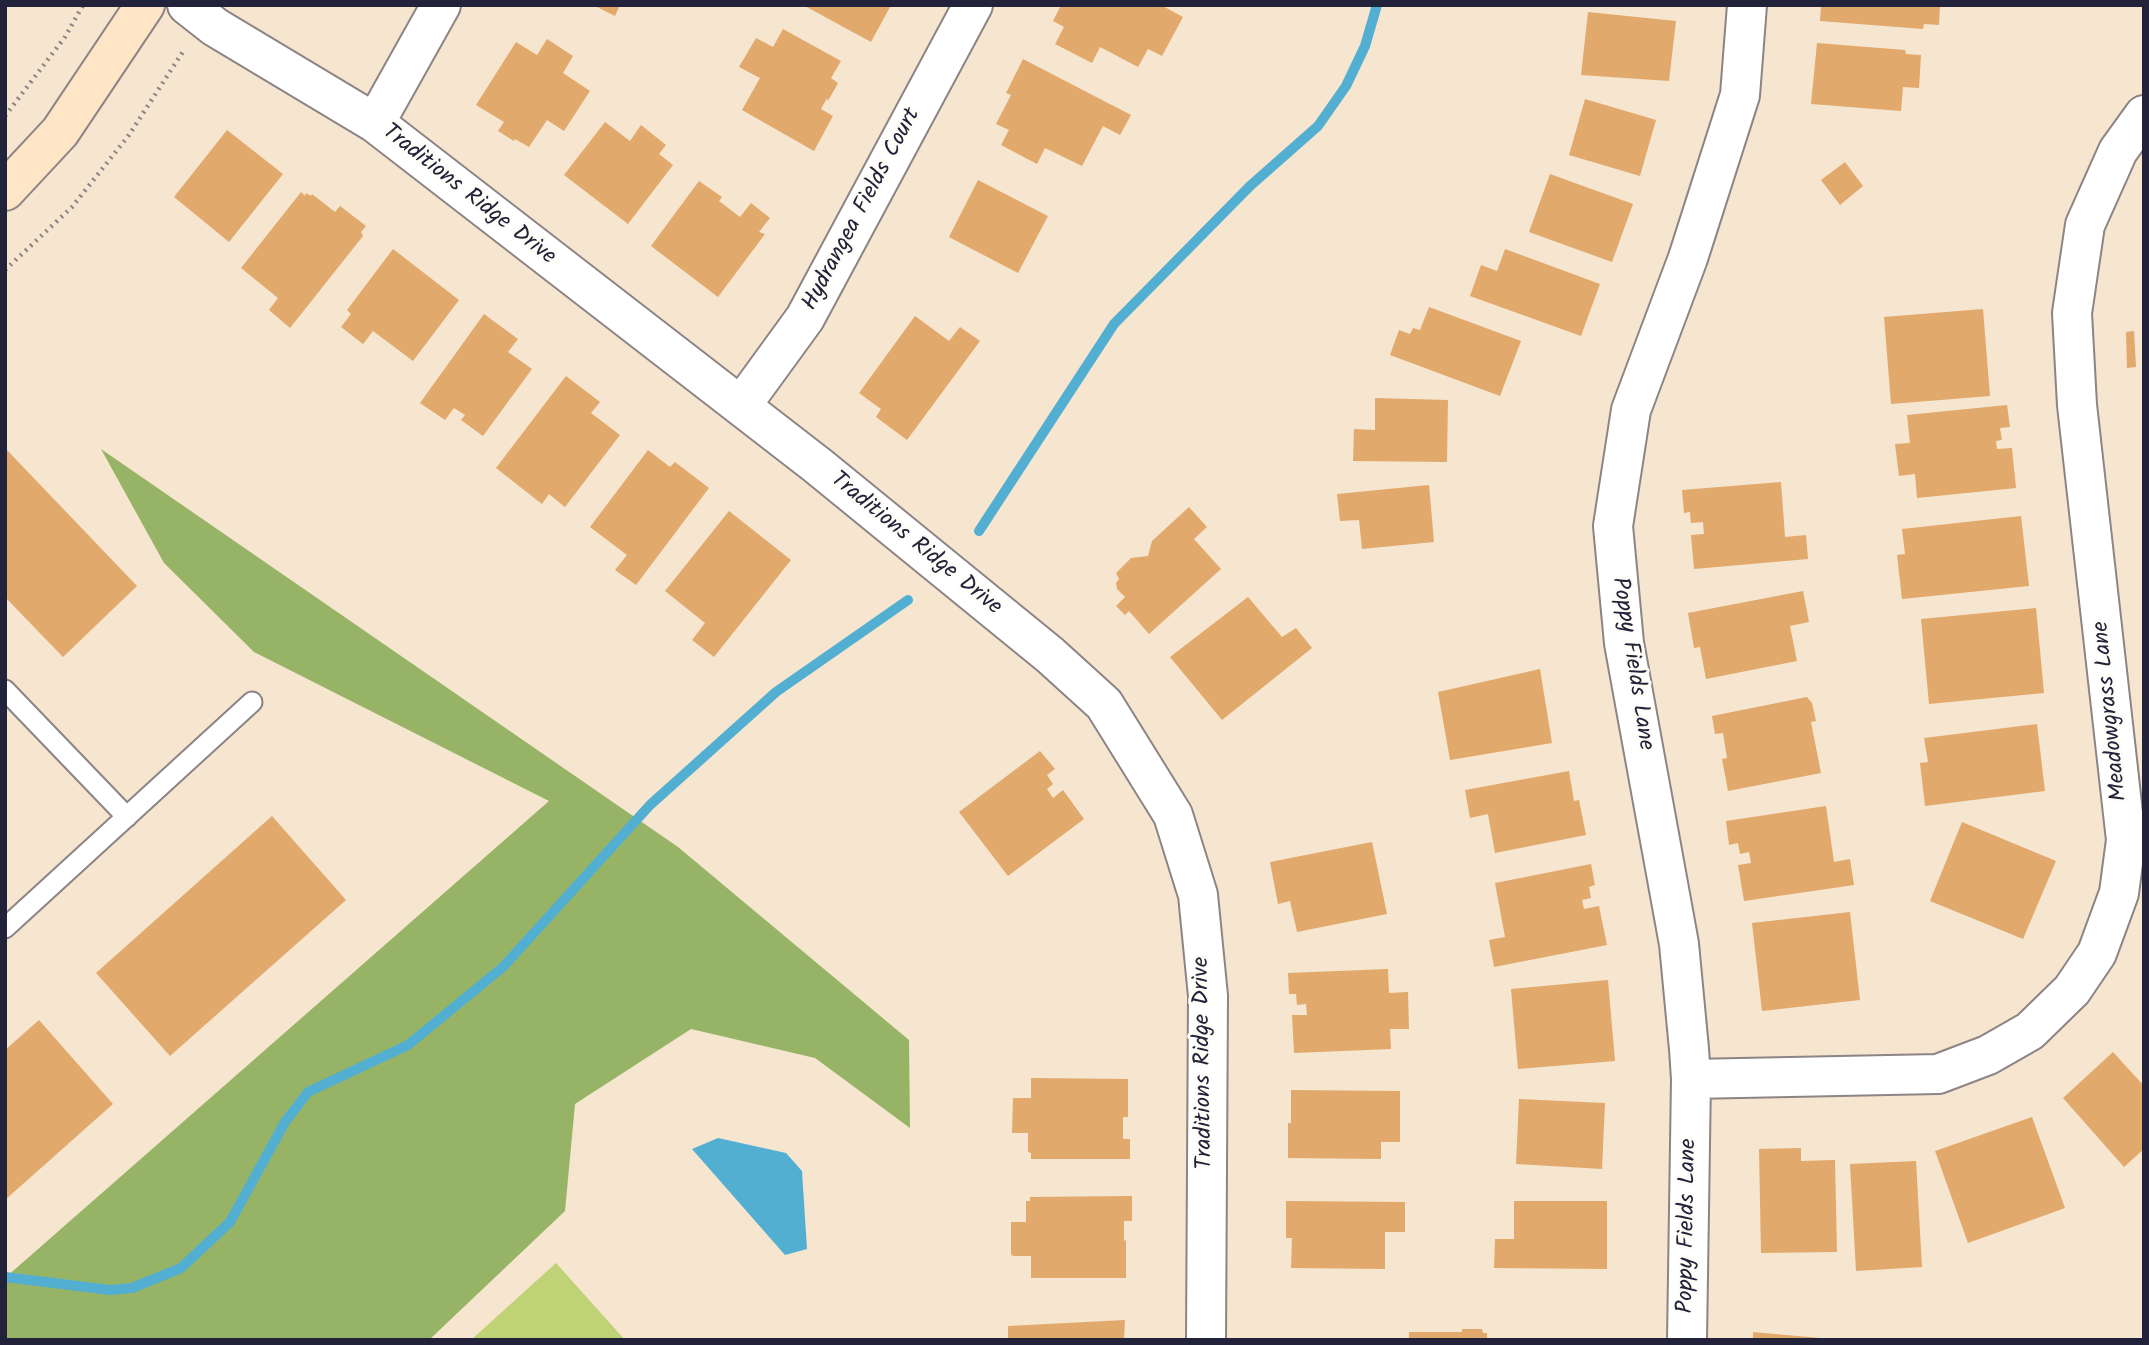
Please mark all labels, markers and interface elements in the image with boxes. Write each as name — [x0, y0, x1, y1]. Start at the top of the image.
street label: Hydrangea Fields Court — [798, 104, 928, 316]
street label: Traditions Ridge Drive — [376, 120, 560, 272]
street label: Traditions Ridge Drive — [824, 467, 1006, 623]
street label: Poppy Fields Lane — [1604, 575, 1658, 753]
street label: Meadowgrass Lane — [2089, 620, 2135, 802]
street label: Traditions Ridge Drive — [1189, 956, 1221, 1170]
street label: Poppy Fields Lane — [1674, 1138, 1704, 1314]

